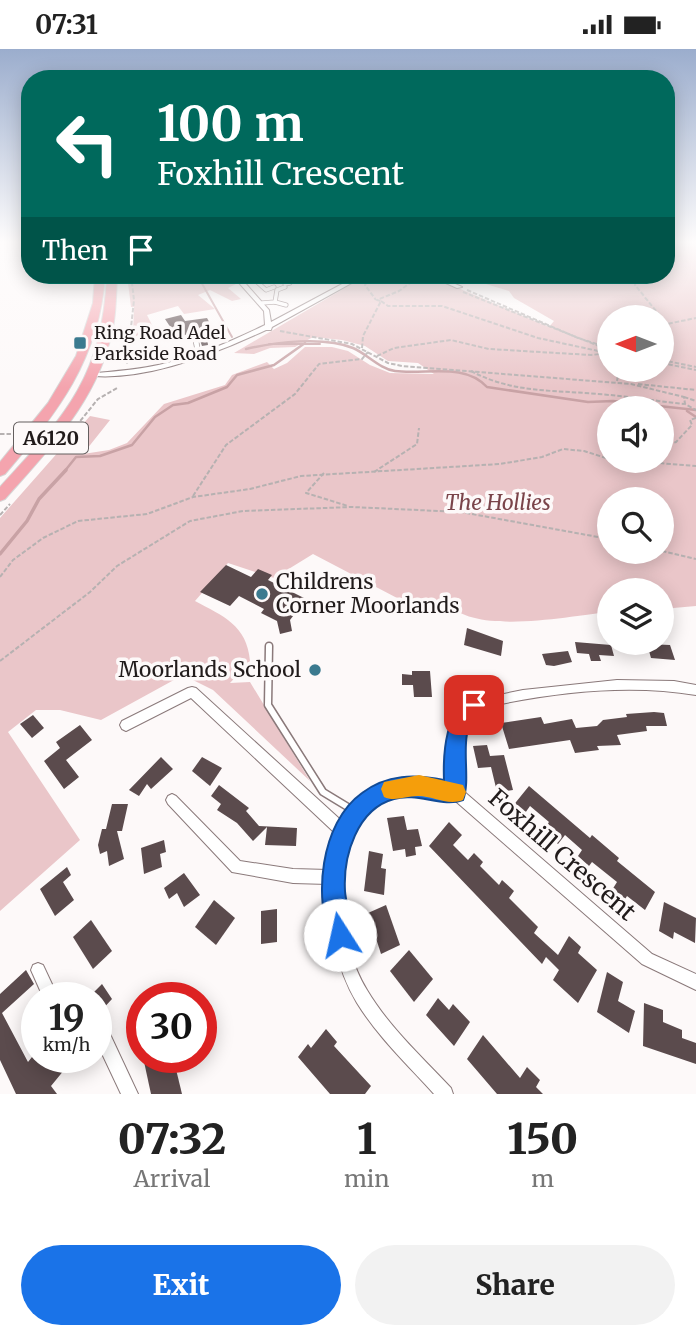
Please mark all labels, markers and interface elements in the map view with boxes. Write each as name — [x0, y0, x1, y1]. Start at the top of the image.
text: 07:31 — [35, 8, 98, 41]
text: 100 m — [157, 93, 304, 154]
icon: left — [42, 98, 133, 189]
text: Foxhill Crescent — [157, 154, 404, 194]
icon: arrive — [122, 231, 160, 269]
text: Then — [42, 234, 108, 267]
north arrow — [597, 305, 674, 381]
map controls — [597, 305, 674, 655]
place label: Ring Road Adel Parkside Road — [94, 321, 226, 365]
marker: Ring Road Adel Parkside Road — [72, 335, 88, 351]
button: sound — [597, 396, 674, 473]
road number: A6120 — [14, 423, 88, 453]
button: search — [597, 487, 674, 564]
park label: The Hollies — [445, 489, 551, 516]
place label: Childrens Corner Moorlands — [276, 568, 460, 619]
button: layers — [597, 578, 674, 655]
marker: Childrens Corner Moorlands — [254, 586, 270, 602]
place label: Moorlands School — [118, 656, 301, 683]
marker: Moorlands School — [307, 662, 323, 678]
pin — [444, 675, 504, 735]
icon: arrive — [455, 686, 493, 724]
street label: Foxhill Crescent — [482, 782, 643, 927]
position arrow — [303, 898, 377, 972]
speed limit sign: 30 — [126, 982, 217, 1073]
text: 19 — [48, 996, 85, 1040]
text: km/h — [43, 1033, 90, 1056]
text: 07:32 — [118, 1113, 226, 1165]
text: 1 — [357, 1113, 377, 1165]
text: 150 — [507, 1113, 578, 1165]
text: Arrival — [134, 1164, 210, 1193]
text: min — [344, 1164, 389, 1193]
text: m — [531, 1164, 554, 1193]
button: Exit — [21, 1245, 341, 1325]
button: Share — [355, 1245, 675, 1325]

